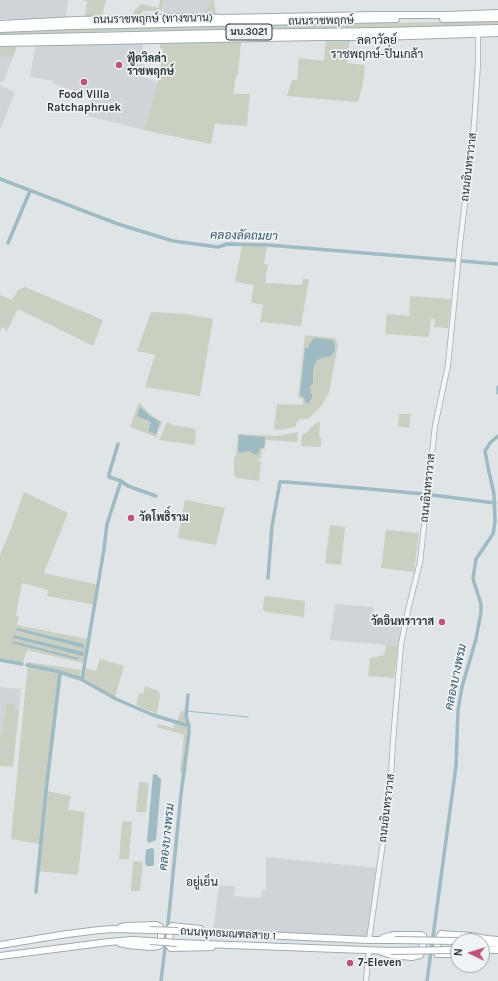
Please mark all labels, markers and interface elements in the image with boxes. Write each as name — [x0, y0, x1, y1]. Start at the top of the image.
street label: ถนนราชพฤกษ์ (ทางขนาน) — [93, 11, 213, 27]
street label: ถนนราชพฤกษ์ — [288, 14, 354, 28]
road number: นบ.3021 — [226, 24, 272, 40]
district label: ลดาวัลย์ ราชพฤกษ์-ปิ่นเกล้า — [331, 34, 423, 62]
place label: ฟู้ดวิลล่า ราชพฤกษ์ — [127, 52, 174, 78]
marker: ฟู้ดวิลล่า ราชพฤกษ์ — [114, 60, 124, 70]
marker: Food Villa Ratchaphruek — [79, 77, 89, 87]
place label: Food Villa Ratchaphruek — [47, 88, 121, 114]
street label: ถนนอินทราวาส — [458, 132, 480, 202]
water label: คลองลัดถมยา — [210, 228, 278, 244]
street label: ถนนอินทราวาส — [418, 453, 438, 523]
place label: วัดโพธิ์ราม — [139, 511, 189, 525]
marker: วัดโพธิ์ราม — [126, 513, 136, 523]
place label: วัดอินทราวาส — [371, 615, 434, 629]
marker: วัดอินทราวาส — [437, 617, 447, 627]
water label: คลองบางพรม — [442, 642, 470, 712]
street label: ถนนอินทราวาส — [376, 773, 398, 843]
water label: คลองบางพรม — [156, 803, 178, 871]
district label: อยู่เย็น — [186, 876, 218, 890]
street label: ถนนพุทธมณฑลสาย 1 — [180, 925, 276, 943]
north arrow — [450, 933, 490, 973]
text: N — [452, 948, 465, 957]
place label: 7-Eleven — [358, 956, 402, 970]
marker: 7-Eleven — [345, 958, 355, 968]

